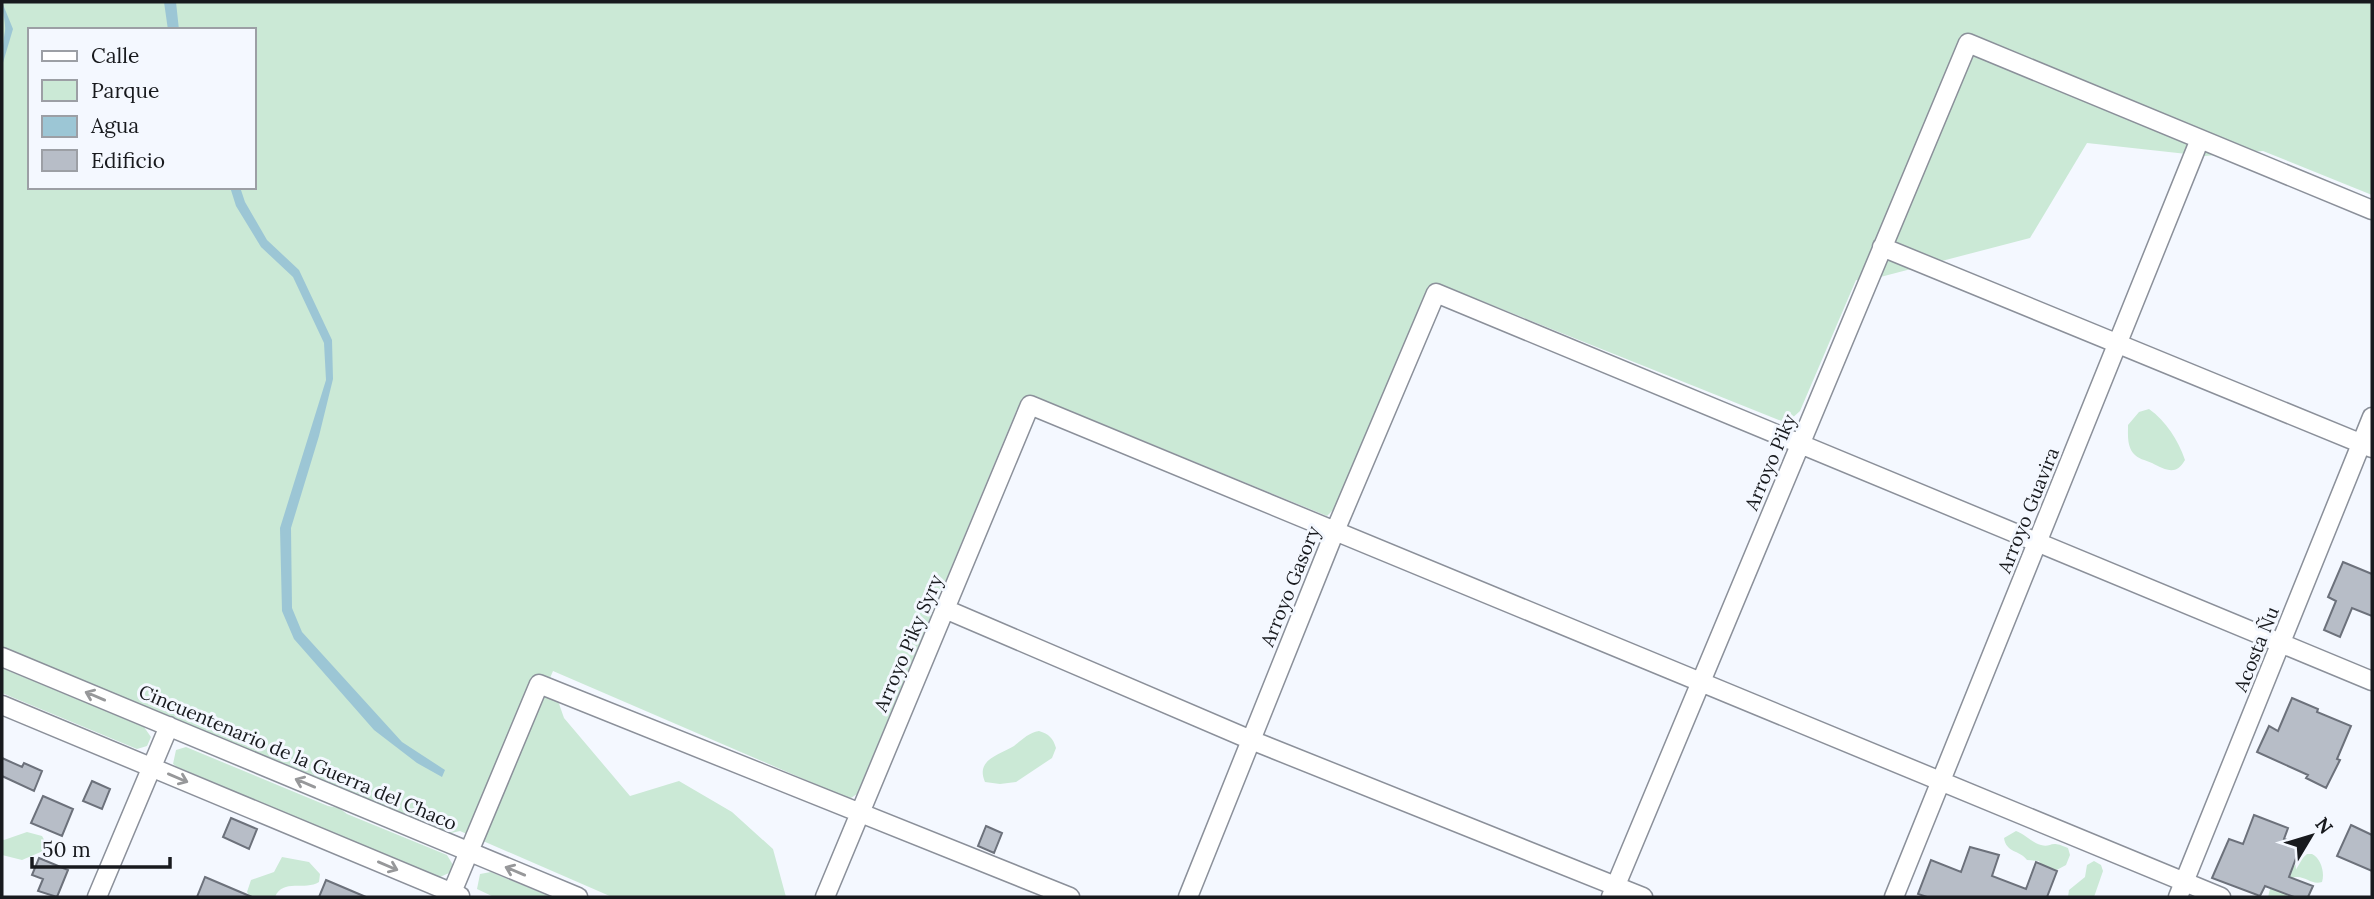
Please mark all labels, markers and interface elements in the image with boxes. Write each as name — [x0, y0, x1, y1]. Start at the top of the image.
legend — [28, 28, 256, 189]
text: Calle — [91, 42, 139, 69]
text: Parque — [91, 77, 159, 104]
text: Agua — [90, 112, 139, 139]
text: Edificio — [91, 147, 165, 174]
street label: Arroyo Piky — [1739, 410, 1801, 515]
street label: Arroyo Guavira — [1992, 444, 2064, 577]
street label: Arroyo Gasory — [1255, 522, 1325, 651]
street label: Arroyo Piky Syry — [868, 571, 948, 716]
street label: Acosta Ñu — [2228, 603, 2284, 696]
street label: Cincuentenario de la Guerra del Chaco — [135, 679, 461, 835]
one-way arrow — [85, 688, 107, 701]
one-way arrow — [166, 773, 188, 786]
one-way arrow — [295, 776, 317, 789]
north arrow — [2276, 801, 2346, 871]
text: N — [2310, 812, 2339, 839]
scale bar — [32, 825, 170, 869]
text: 50 m — [42, 836, 91, 863]
one-way arrow — [376, 860, 398, 873]
one-way arrow — [505, 864, 526, 877]

